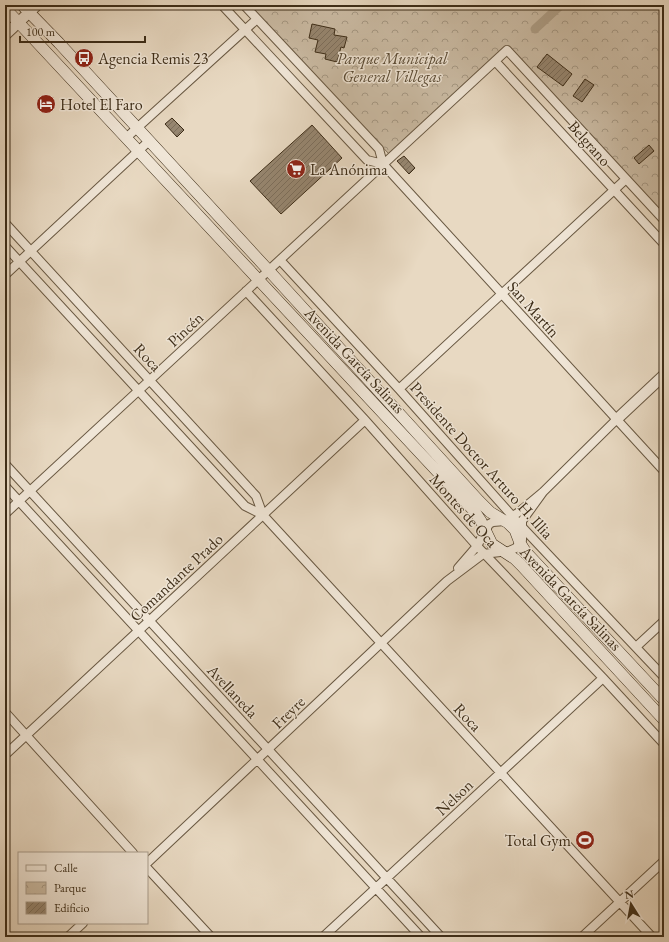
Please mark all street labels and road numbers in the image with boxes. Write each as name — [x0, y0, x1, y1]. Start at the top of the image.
street label: Belgrano — [564, 116, 616, 171]
street label: San Martín — [503, 277, 565, 342]
street label: Avenida García Salinas — [299, 302, 409, 418]
street label: Pincén — [163, 307, 208, 351]
street label: Roca — [129, 338, 167, 377]
street label: Presidente Doctor Arturo H. Illia — [405, 377, 558, 544]
street label: Montes de Oca — [425, 469, 503, 552]
street label: Comandante Prado — [125, 529, 228, 626]
street label: Avenida García Salinas — [515, 541, 626, 655]
street label: Avellaneda — [202, 659, 263, 723]
street label: Freyre — [267, 691, 309, 733]
street label: Roca — [449, 698, 487, 737]
street label: Nelson — [431, 774, 478, 820]

